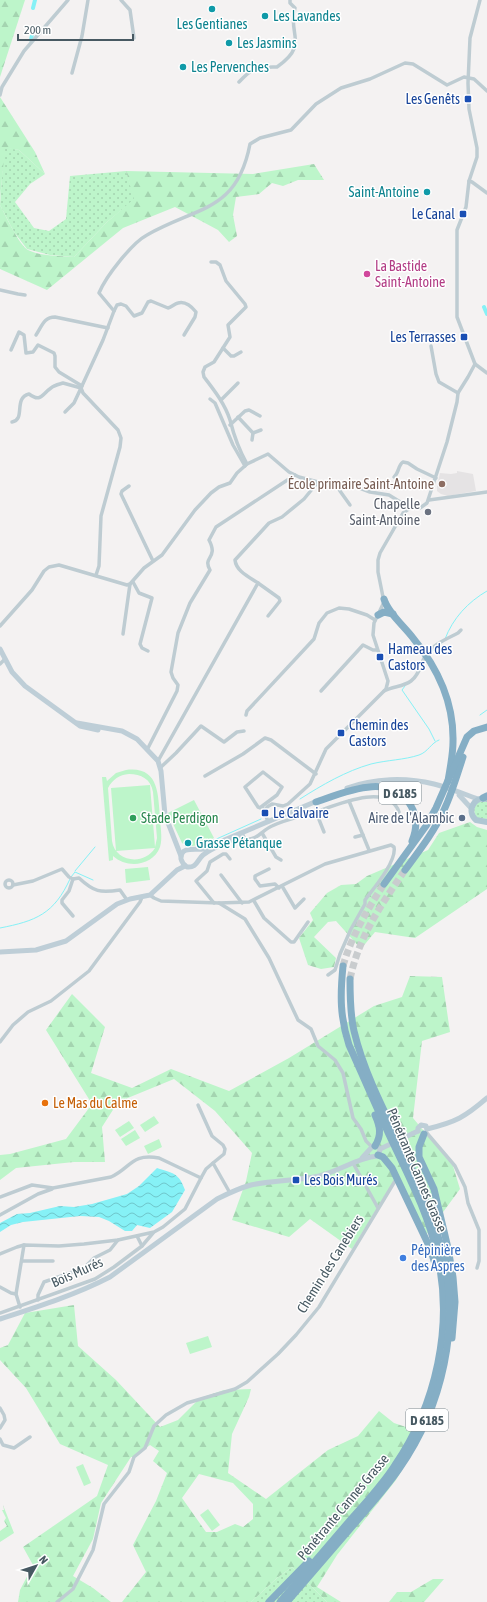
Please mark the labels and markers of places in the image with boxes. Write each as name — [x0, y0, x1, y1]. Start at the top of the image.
marker: Les Gentianes — [207, 4, 217, 14]
place label: Les Lavandes — [273, 8, 340, 24]
marker: Les Lavandes — [260, 11, 270, 21]
place label: Les Gentianes — [176, 16, 248, 32]
place label: Les Jasmins — [237, 35, 297, 51]
marker: Les Jasmins — [224, 38, 234, 48]
place label: Les Pervenches — [191, 59, 269, 75]
marker: Les Pervenches — [178, 62, 188, 72]
place label: Les Genêts — [405, 91, 460, 107]
marker: Les Genêts — [463, 94, 473, 104]
place label: Saint-Antoine — [349, 184, 419, 200]
marker: Saint-Antoine — [422, 187, 432, 197]
place label: Le Canal — [411, 206, 455, 222]
marker: Le Canal — [458, 209, 468, 219]
place label: La Bastide Saint-Antoine — [375, 258, 445, 290]
marker: La Bastide Saint-Antoine — [362, 269, 372, 279]
place label: Les Terrasses — [390, 329, 456, 345]
marker: Les Terrasses — [459, 332, 469, 342]
place label: École primaire Saint-Antoine — [288, 476, 434, 492]
marker: École primaire Saint-Antoine — [437, 479, 447, 489]
place label: Chapelle Saint-Antoine — [350, 496, 420, 528]
marker: Chapelle Saint-Antoine — [423, 507, 433, 517]
place label: Hameau des Castors — [388, 641, 452, 673]
marker: Hameau des Castors — [375, 652, 385, 662]
place label: Chemin des Castors — [349, 717, 408, 749]
marker: Chemin des Castors — [336, 728, 346, 738]
place label: Le Calvaire — [273, 805, 329, 821]
marker: Le Calvaire — [260, 808, 270, 818]
place label: Stade Perdigon — [141, 810, 219, 826]
place label: Aire de l'Alambic — [368, 810, 455, 826]
marker: Stade Perdigon — [128, 813, 138, 823]
marker: Aire de l'Alambic — [457, 813, 467, 823]
place label: Grasse Pétanque — [196, 835, 282, 851]
marker: Grasse Pétanque — [183, 838, 193, 848]
place label: Le Mas du Calme — [53, 1095, 138, 1111]
marker: Le Mas du Calme — [40, 1098, 50, 1108]
place label: Les Bois Murés — [304, 1172, 378, 1188]
marker: Les Bois Murés — [291, 1175, 301, 1185]
place label: Pépinière des Aspres — [411, 1242, 465, 1274]
marker: Pépinière des Aspres — [398, 1253, 408, 1263]

